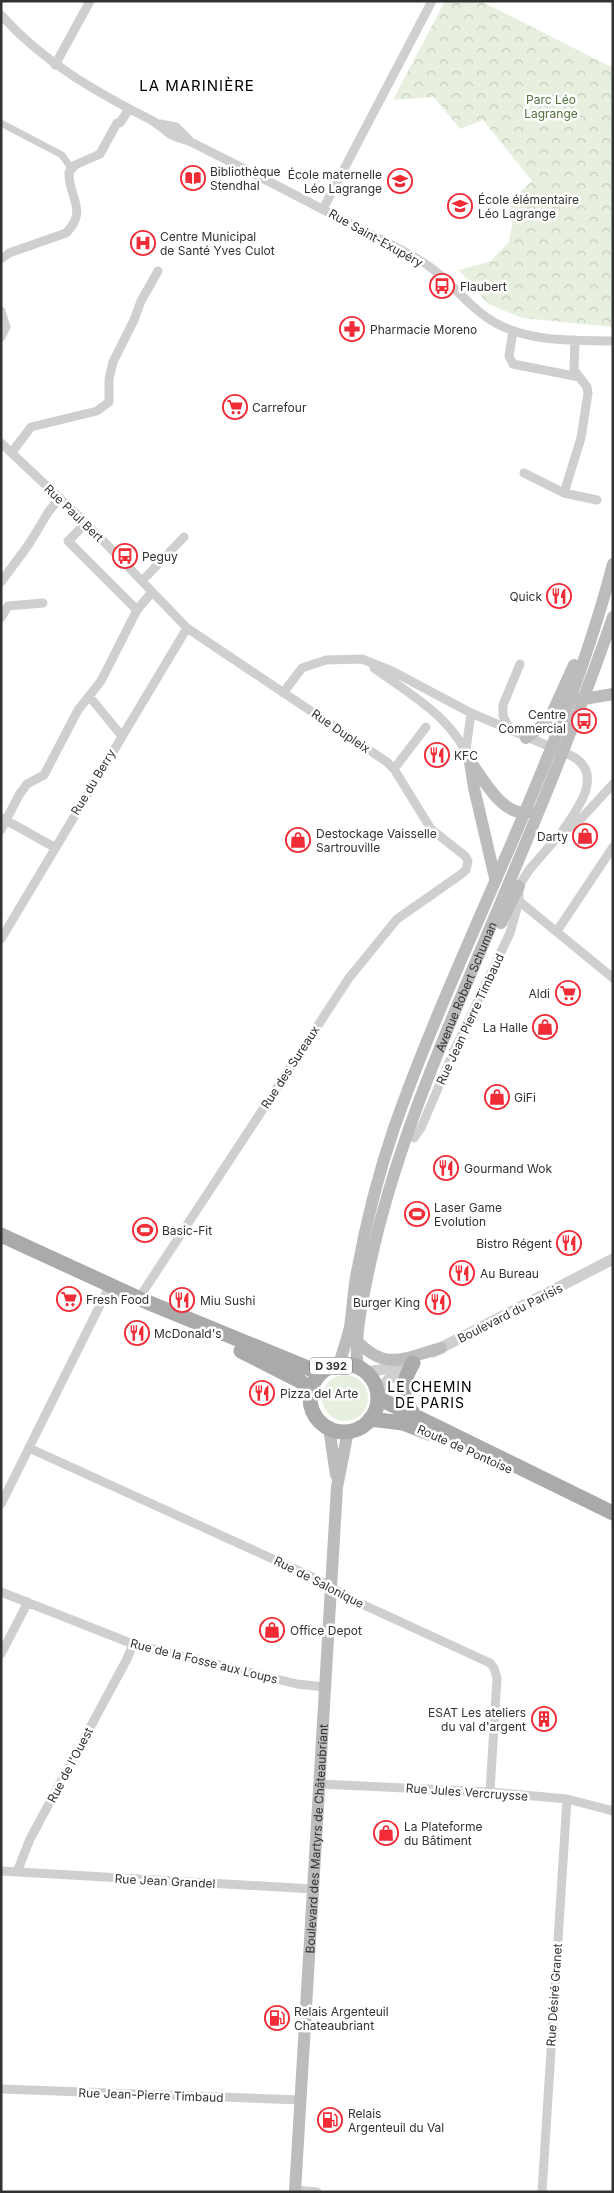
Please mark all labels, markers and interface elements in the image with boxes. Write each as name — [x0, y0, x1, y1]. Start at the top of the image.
district label: LA MARINIÈRE — [139, 76, 255, 95]
park label: Parc Léo Lagrange — [524, 92, 578, 121]
place label: Bibliothèque Stendhal — [210, 164, 281, 193]
library icon: Bibliothèque Stendhal — [180, 165, 206, 191]
place label: École maternelle Léo Lagrange — [288, 167, 382, 196]
school or university icon: École maternelle Léo Lagrange — [387, 168, 413, 194]
place label: École élémentaire Léo Lagrange — [478, 192, 579, 221]
school or university icon: École élémentaire Léo Lagrange — [447, 193, 473, 219]
street label: Rue Saint-Exupéry — [326, 206, 426, 270]
place label: Centre Municipal de Santé Yves Culot — [160, 229, 275, 258]
hospital icon: Centre Municipal de Santé Yves Culot — [130, 230, 156, 256]
bus stop icon: Flaubert — [429, 273, 455, 299]
place label: Flaubert — [460, 279, 507, 294]
pharmacy icon: Pharmacie Moreno — [339, 316, 365, 342]
place label: Pharmacie Moreno — [370, 322, 477, 337]
supermarket icon: Carrefour — [222, 394, 248, 420]
place label: Carrefour — [252, 400, 307, 415]
street label: Rue Paul Bert — [41, 481, 107, 545]
bus stop icon: Peguy — [112, 543, 138, 569]
place label: Peguy — [142, 549, 178, 564]
restaurant icon: Quick — [546, 583, 572, 609]
place label: Quick — [509, 589, 542, 604]
street label: Rue Dupleix — [309, 706, 374, 756]
place label: Centre Commercial — [498, 707, 566, 736]
bus stop icon: Centre Commercial — [571, 708, 597, 734]
restaurant icon: KFC — [424, 742, 450, 768]
street label: Rue du Berry — [68, 746, 119, 818]
place label: KFC — [454, 748, 478, 763]
shop icon: Darty — [572, 823, 598, 849]
place label: Destockage Vaisselle Sartrouville — [316, 826, 437, 855]
shop icon: Destockage Vaisselle Sartrouville — [285, 827, 311, 853]
place label: Darty — [537, 829, 568, 844]
street label: Avenue Robert Schuman — [432, 919, 499, 1054]
street label: Rue Jean Pierre Timbaud — [433, 951, 507, 1087]
supermarket icon: Aldi — [555, 980, 581, 1006]
place label: Aldi — [529, 986, 550, 1001]
shop icon: La Halle — [532, 1014, 558, 1040]
place label: La Halle — [483, 1020, 528, 1035]
street label: Rue des Sureaux — [258, 1022, 323, 1111]
shop icon: GiFi — [484, 1084, 510, 1110]
place label: GiFi — [514, 1090, 536, 1105]
restaurant icon: Gourmand Wok — [433, 1155, 459, 1181]
place label: Gourmand Wok — [464, 1161, 552, 1176]
place label: Laser Game Evolution — [434, 1200, 502, 1229]
sports icon: Laser Game Evolution — [404, 1201, 430, 1227]
sports icon: Basic-Fit — [132, 1217, 158, 1243]
place label: Basic-Fit — [162, 1223, 212, 1238]
restaurant icon: Bistro Régent — [556, 1230, 582, 1256]
place label: Bistro Régent — [476, 1236, 552, 1251]
restaurant icon: Au Bureau — [449, 1260, 475, 1286]
place label: Au Bureau — [480, 1266, 539, 1281]
street label: Boulevard du Parisis — [455, 1280, 565, 1346]
supermarket icon: Fresh Food — [56, 1286, 82, 1312]
restaurant icon: Miu Sushi — [169, 1287, 195, 1313]
restaurant icon: Burger King — [425, 1289, 451, 1315]
place label: Fresh Food — [86, 1292, 149, 1307]
place label: Miu Sushi — [200, 1293, 255, 1308]
place label: Burger King — [353, 1295, 420, 1310]
restaurant icon: McDonald's — [124, 1320, 150, 1346]
place label: McDonald's — [154, 1326, 222, 1341]
road number: D 392 — [310, 1358, 352, 1374]
district label: LE CHEMIN DE PARIS — [387, 1378, 473, 1411]
restaurant icon: Pizza del Arte — [249, 1380, 275, 1406]
place label: Pizza del Arte — [280, 1386, 358, 1401]
street label: Route de Pontoise — [415, 1421, 515, 1477]
street label: Rue de Salonique — [272, 1553, 366, 1611]
shop icon: Office Depot — [259, 1617, 285, 1643]
place label: Office Depot — [290, 1623, 362, 1638]
street label: Rue de la Fosse aux Loups — [129, 1635, 279, 1687]
place label: ESAT Les ateliers du val d'argent — [428, 1705, 526, 1734]
building icon: ESAT Les ateliers du val d'argent — [531, 1706, 557, 1732]
street label: Boulevard des Martyrs de Châteaubriant — [302, 1723, 330, 1954]
street label: Rue de l'Ouest — [44, 1725, 96, 1805]
street label: Rue Jules Vercruysse — [405, 1780, 529, 1804]
place label: La Plateforme du Bâtiment — [404, 1819, 483, 1848]
shop icon: La Plateforme du Bâtiment — [373, 1820, 399, 1846]
street label: Rue Jean Grandel — [114, 1871, 216, 1891]
street label: Rue Désiré Granet — [543, 1943, 565, 2047]
place label: Relais Argenteuil Chateaubriant — [294, 2004, 389, 2033]
fuel station icon: Relais Argenteuil Chateaubriant — [264, 2005, 290, 2031]
street label: Rue Jean-Pierre Timbaud — [78, 2085, 224, 2105]
place label: Relais Argenteuil du Val — [348, 2106, 444, 2135]
fuel station icon: Relais Argenteuil du Val — [317, 2107, 343, 2133]

